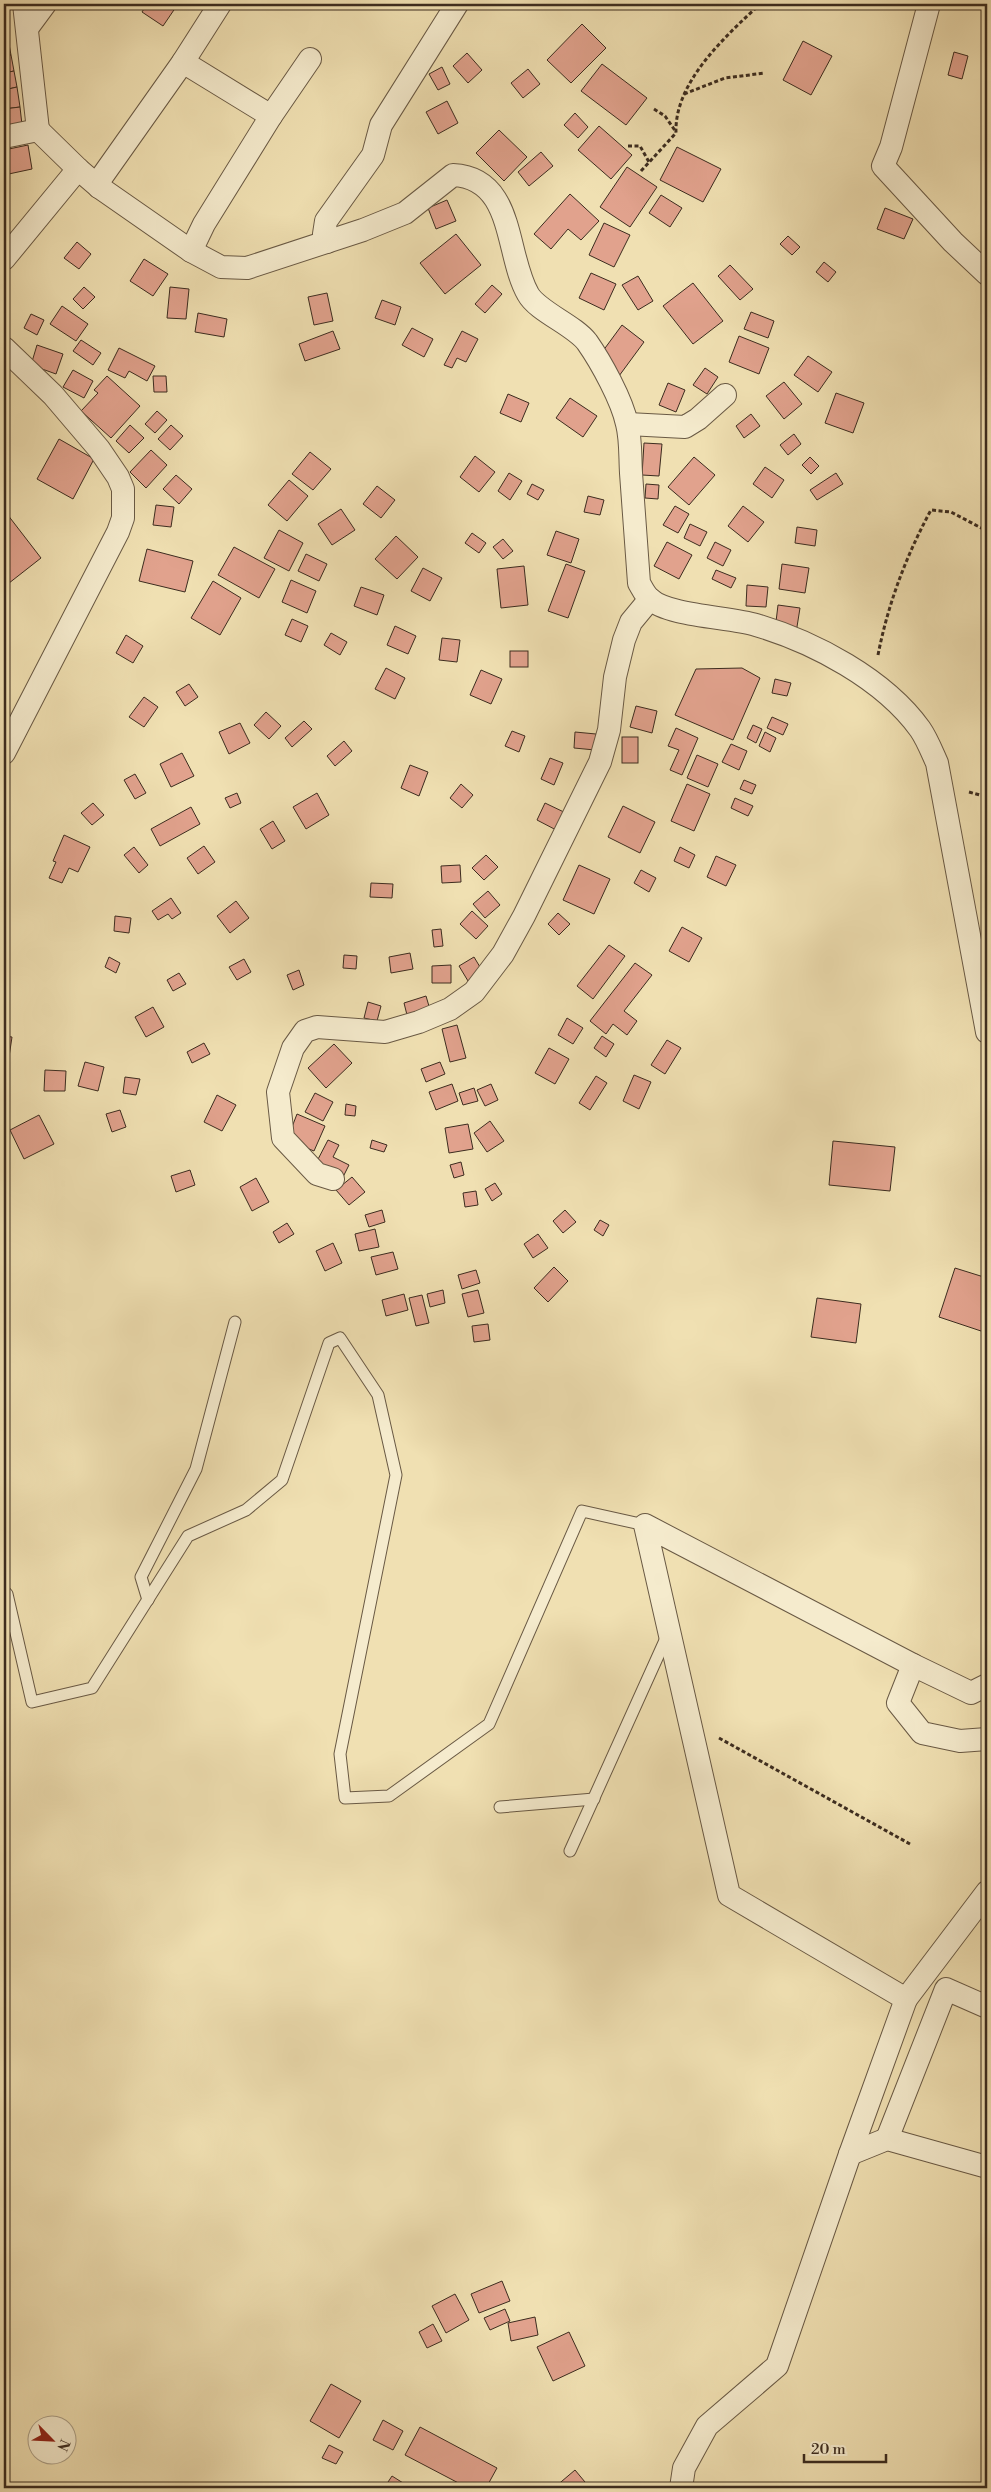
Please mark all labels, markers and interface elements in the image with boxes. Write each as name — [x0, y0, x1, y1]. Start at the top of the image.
north arrow — [28, 2414, 78, 2464]
scale bar — [804, 2432, 886, 2464]
text: N — [52, 2436, 73, 2454]
text: 20 m — [811, 2440, 846, 2459]

